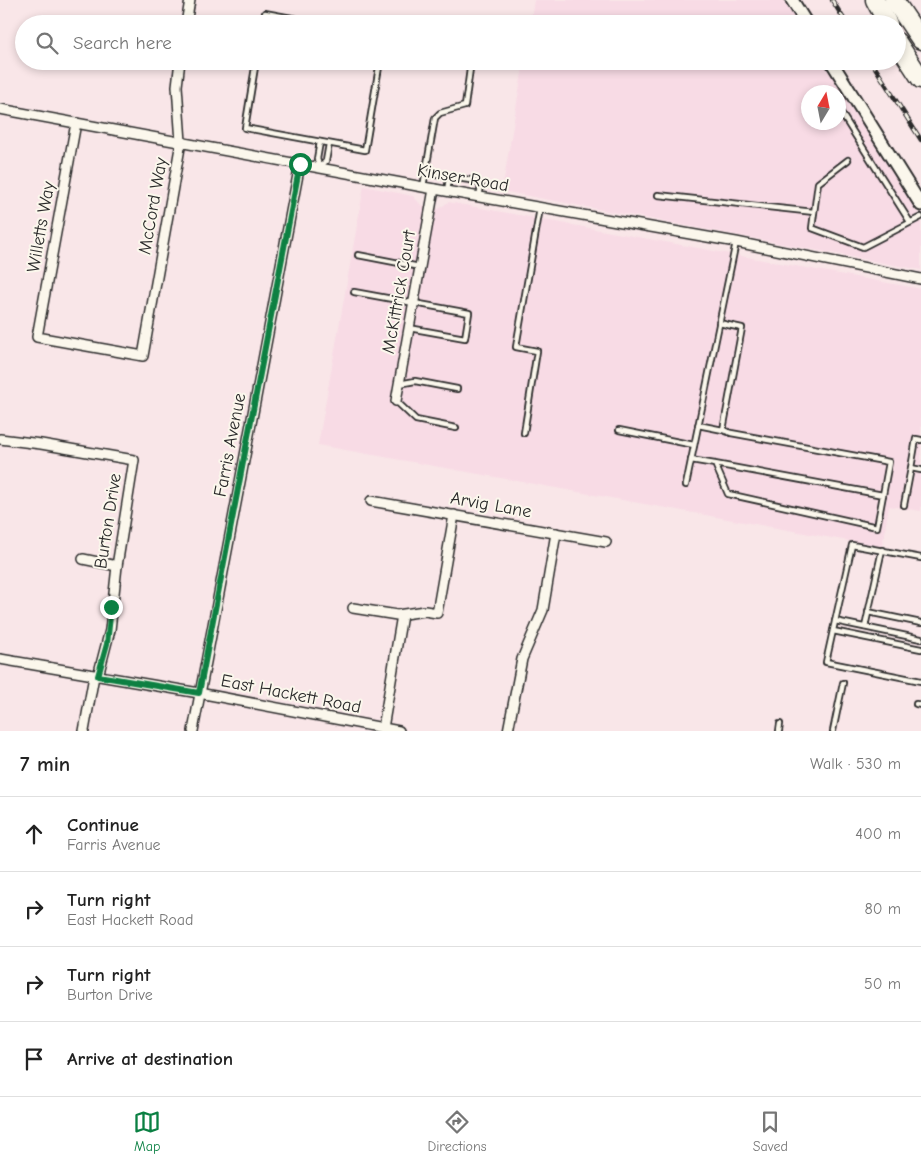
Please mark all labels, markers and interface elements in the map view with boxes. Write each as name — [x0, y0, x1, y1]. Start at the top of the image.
search box — [15, 15, 906, 70]
icon: search — [33, 29, 61, 57]
text: Search here — [73, 32, 172, 54]
north arrow — [801, 85, 846, 130]
route start — [289, 153, 312, 176]
street label: McCord Way — [134, 155, 172, 256]
street label: Kinser Road — [416, 160, 510, 196]
street label: Willetts Way — [23, 179, 60, 274]
street label: McKittrick Court — [378, 228, 420, 355]
street label: Farris Avenue — [210, 391, 250, 499]
street label: Burton Drive — [90, 472, 126, 570]
street label: Arvig Lane — [449, 488, 533, 522]
route end — [100, 596, 123, 619]
street label: East Hackett Road — [219, 670, 363, 718]
text: 7 min — [20, 752, 70, 776]
text: Walk · 530 m — [810, 755, 901, 773]
text: Continue — [67, 814, 139, 836]
icon: ahead — [20, 820, 48, 848]
text: 400 m — [855, 825, 901, 843]
text: Farris Avenue — [67, 836, 161, 854]
text: Turn right — [67, 889, 151, 911]
icon: right — [20, 895, 48, 923]
text: 80 m — [864, 900, 901, 918]
text: East Hackett Road — [67, 911, 193, 929]
text: Turn right — [67, 964, 151, 986]
icon: right — [20, 970, 48, 998]
text: 50 m — [864, 975, 901, 993]
text: Burton Drive — [67, 986, 153, 1004]
icon: arrive — [20, 1045, 48, 1073]
text: Arrive at destination — [67, 1048, 233, 1070]
tab: Map — [133, 1108, 161, 1155]
tab: Directions — [427, 1108, 487, 1155]
tab: Saved — [753, 1108, 788, 1155]

